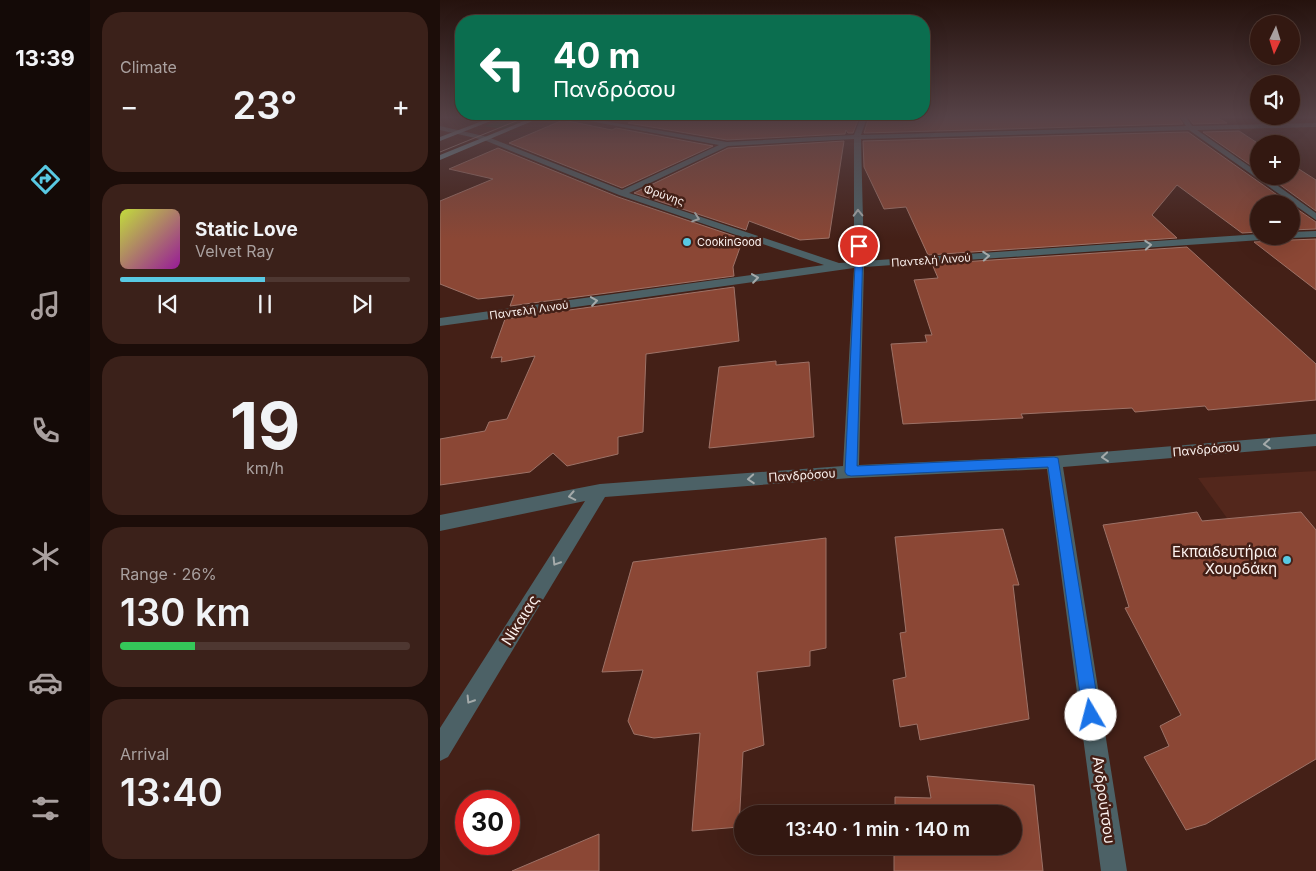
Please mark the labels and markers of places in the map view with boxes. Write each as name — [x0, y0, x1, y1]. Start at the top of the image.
pin — [838, 225, 880, 267]
place label: CookinGood — [697, 235, 762, 249]
marker: CookinGood — [681, 236, 693, 248]
place label: Εκπαιδευτήρια Χουρδάκη — [1172, 542, 1277, 578]
marker: Εκπαιδευτήρια Χουρδάκη — [1281, 554, 1293, 566]

